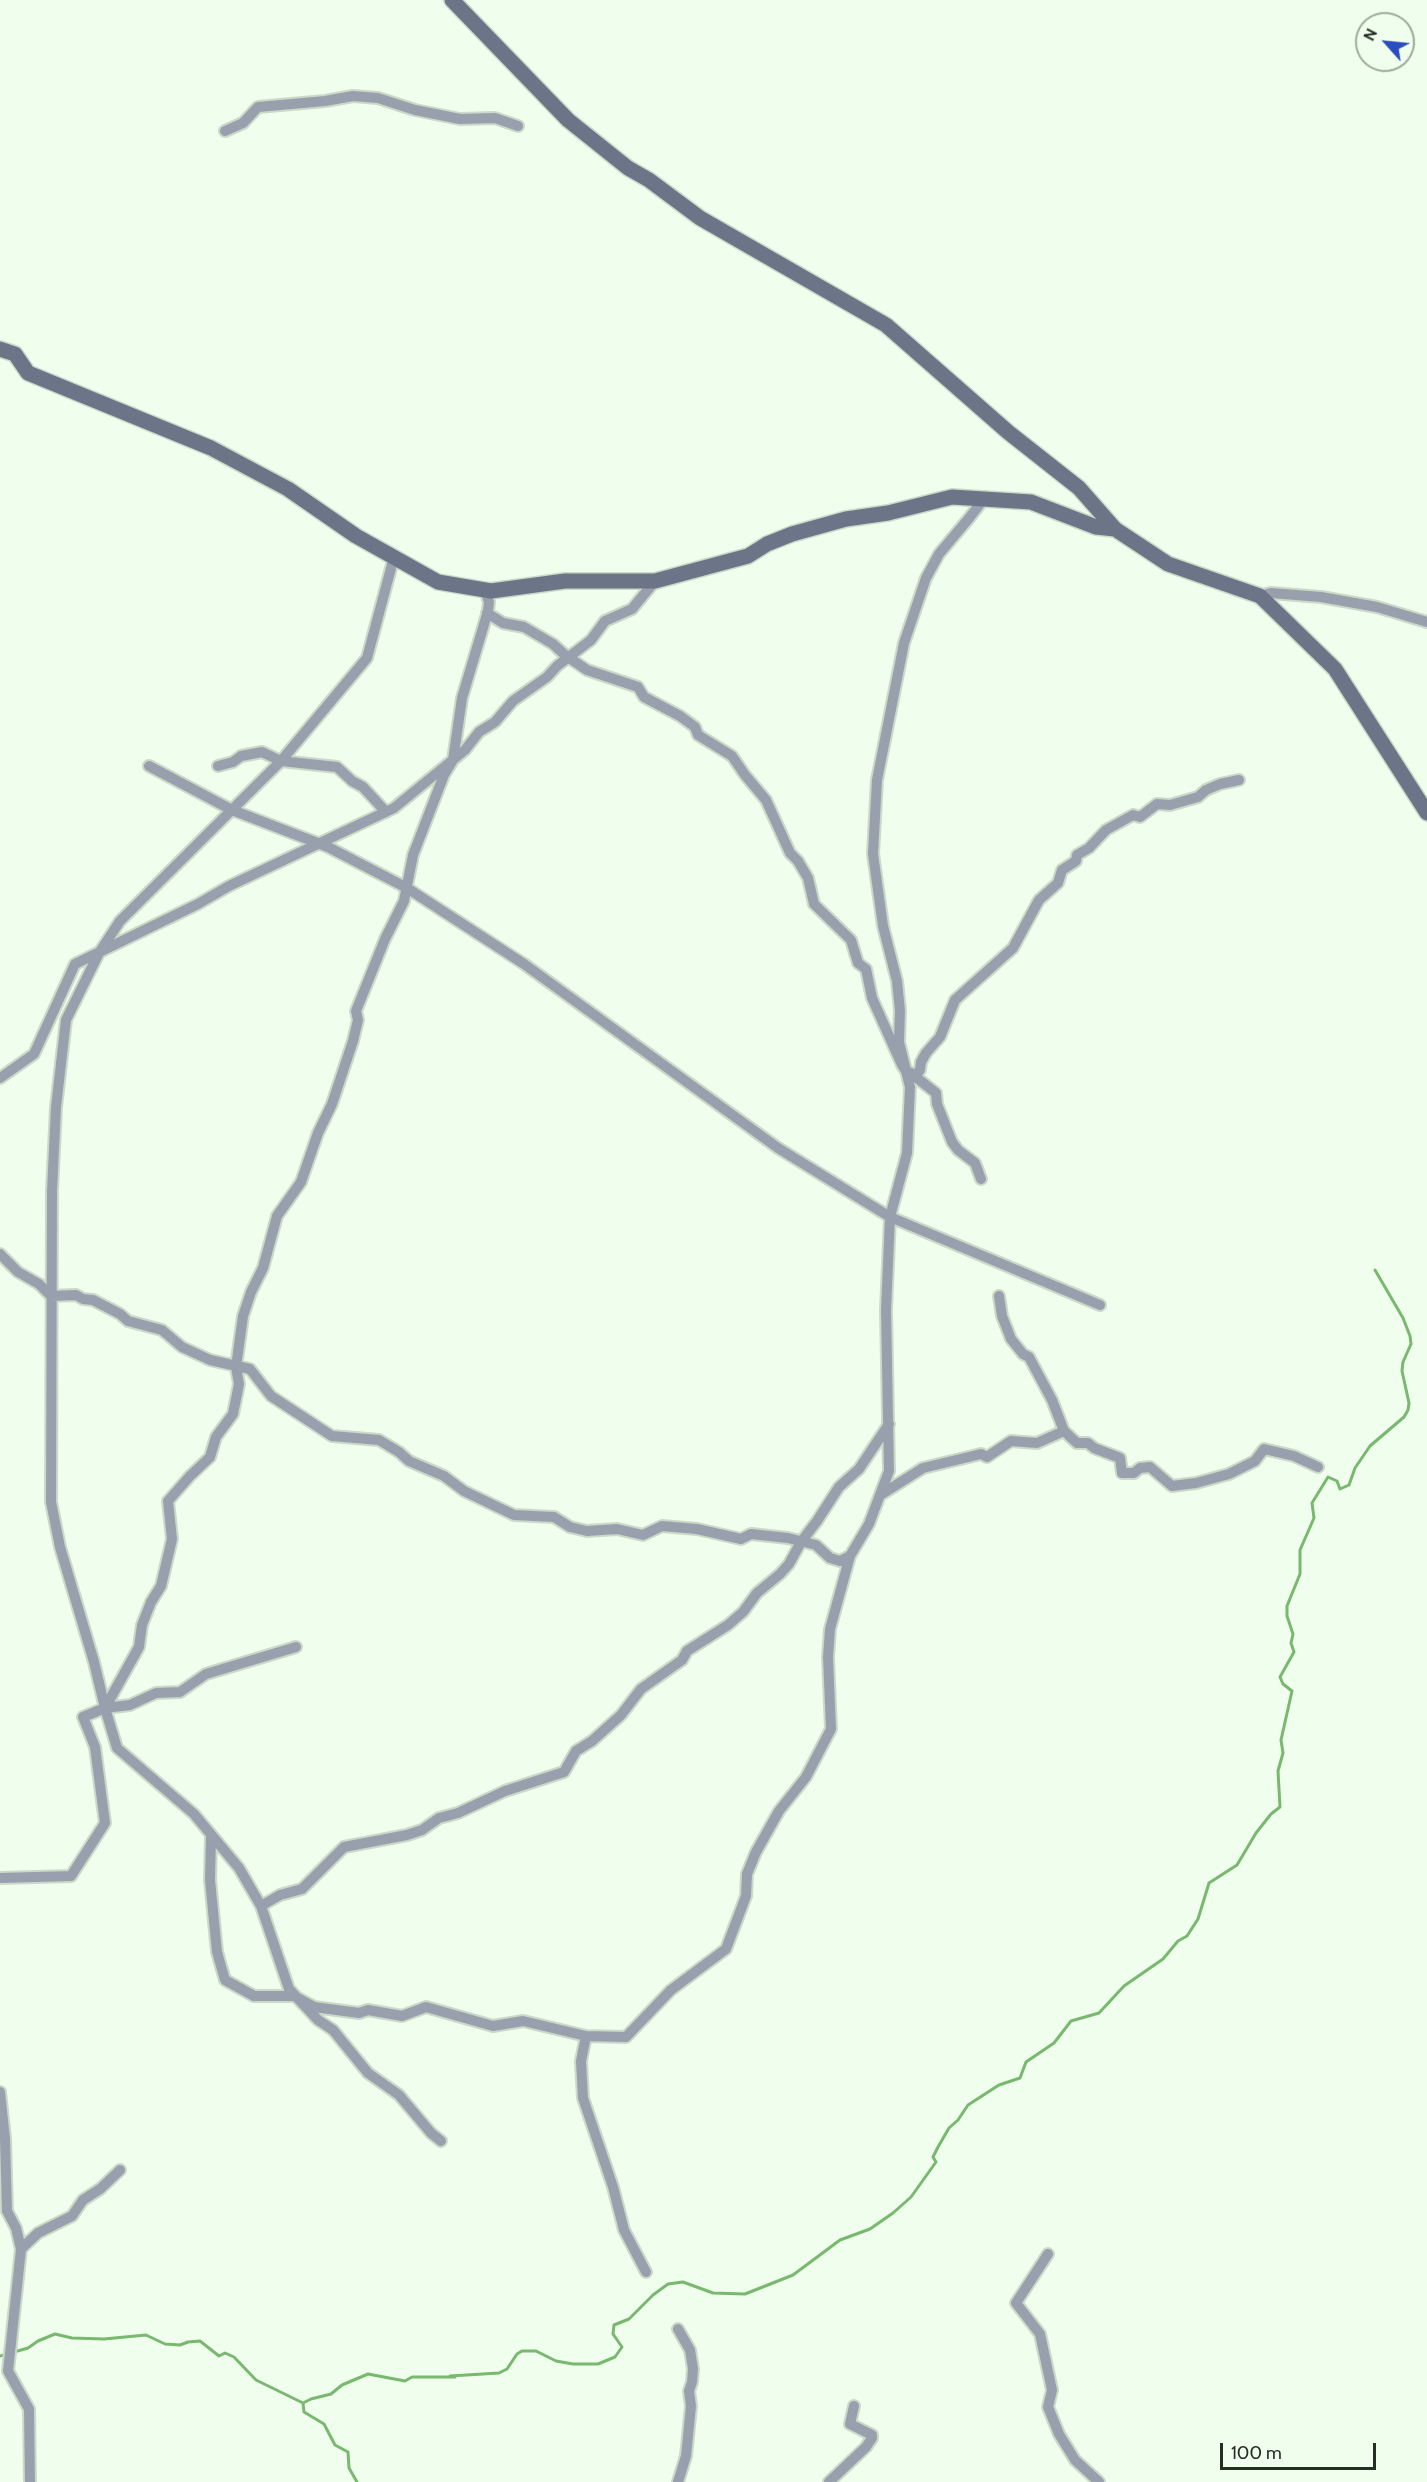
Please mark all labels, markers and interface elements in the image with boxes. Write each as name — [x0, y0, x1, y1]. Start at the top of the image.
north arrow — [1355, 12, 1415, 72]
text: N — [1359, 25, 1381, 44]
scale bar — [1223, 2431, 1379, 2469]
text: 100 m — [1231, 2442, 1282, 2464]

